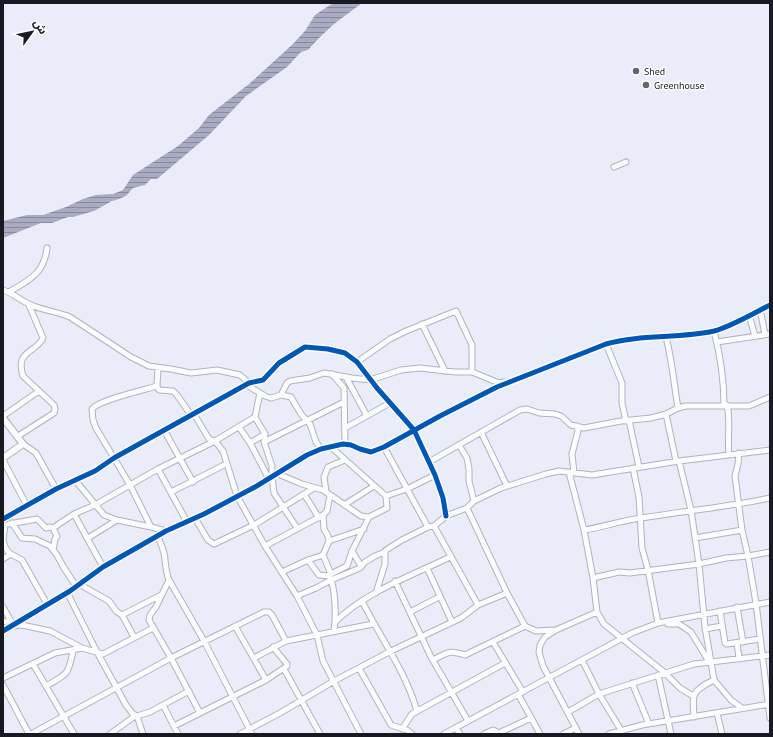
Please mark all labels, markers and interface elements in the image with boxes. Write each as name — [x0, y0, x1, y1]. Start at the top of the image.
north arrow — [12, 12, 52, 52]
text: ش — [30, 16, 50, 37]
place label: Shed — [644, 65, 665, 78]
marker: Shed — [631, 66, 641, 76]
place label: Greenhouse — [654, 79, 705, 92]
marker: Greenhouse — [641, 80, 651, 90]

